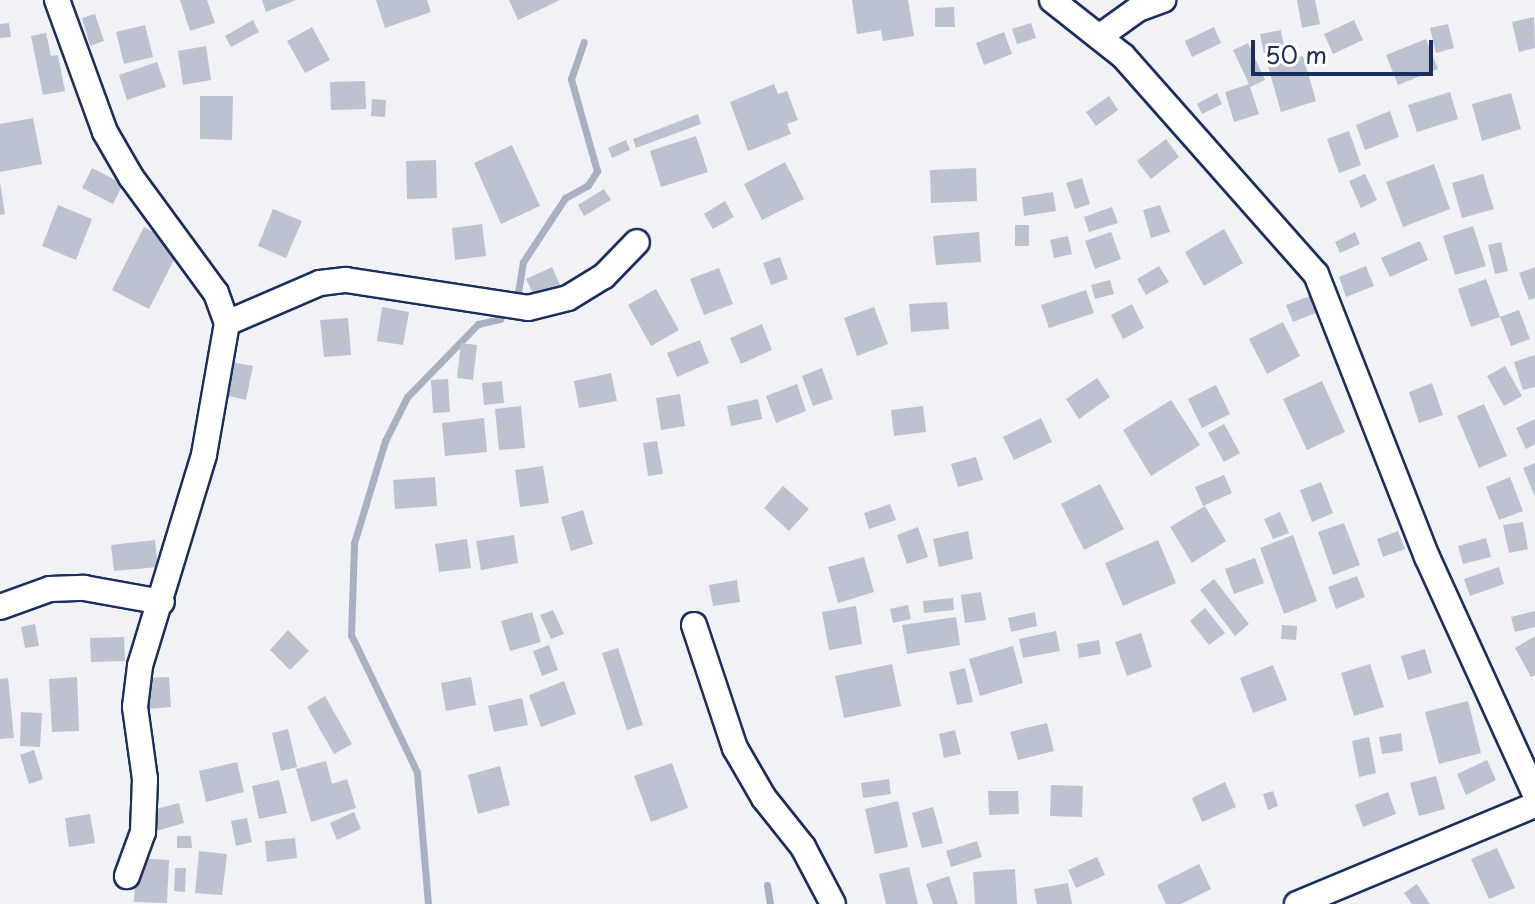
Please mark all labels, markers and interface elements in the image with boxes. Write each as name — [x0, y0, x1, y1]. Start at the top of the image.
scale bar — [1255, 24, 1437, 74]
text: 50 m — [1265, 36, 1327, 72]

